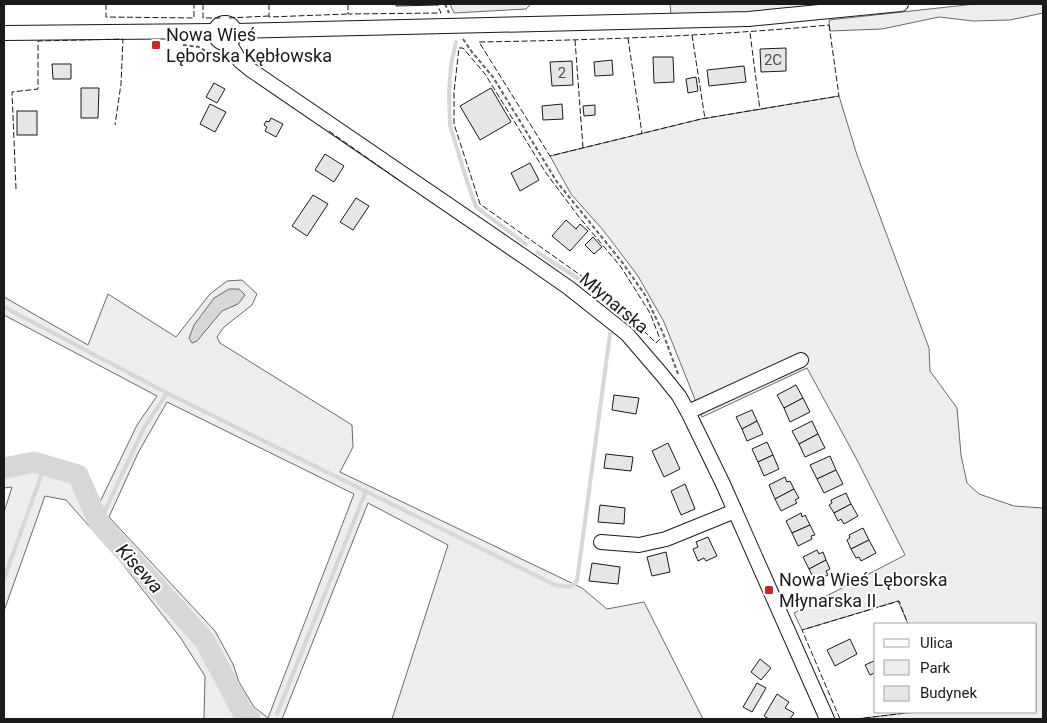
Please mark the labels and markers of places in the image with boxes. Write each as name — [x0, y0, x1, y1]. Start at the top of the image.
place label: Nowa Wieś Lęborska Kębłowska — [166, 24, 332, 66]
marker: Nowa Wieś Lęborska Kębłowska — [150, 39, 162, 51]
place label: Nowa Wieś Lęborska Młynarska II — [779, 569, 947, 611]
marker: Nowa Wieś Lęborska Młynarska II — [763, 584, 775, 596]

